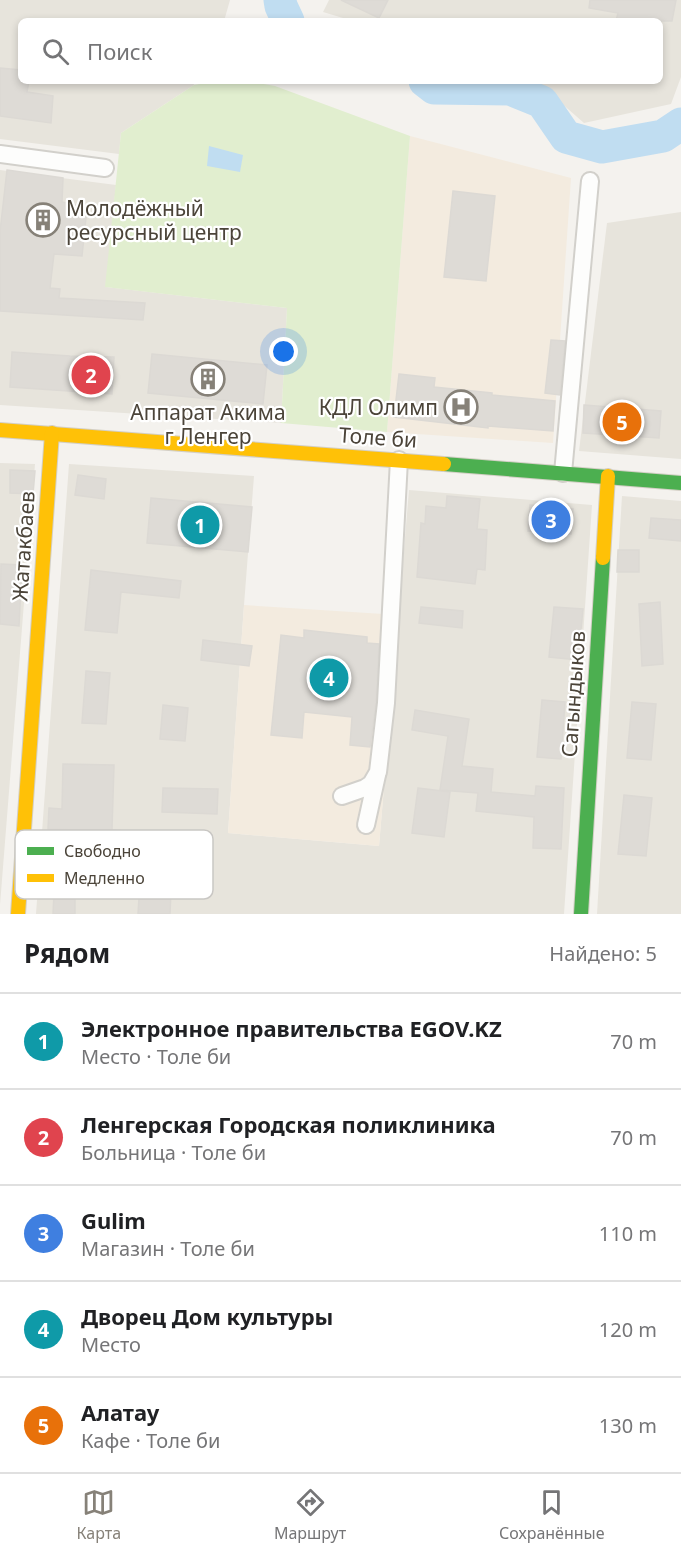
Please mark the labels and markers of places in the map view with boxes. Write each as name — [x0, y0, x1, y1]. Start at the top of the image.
place label: Молодёжный ресурсный центр — [66, 194, 242, 246]
building icon: Молодёжный ресурсный центр — [25, 202, 61, 238]
pin: 2 — [72, 352, 110, 398]
building icon: Аппарат Акима г Ленгер — [190, 361, 226, 397]
hospital icon: КДЛ Олимп — [443, 389, 479, 425]
place label: КДЛ Олимп — [319, 393, 438, 421]
place label: Аппарат Акима г Ленгер — [130, 398, 286, 450]
pin: 5 — [602, 400, 642, 444]
pin: 3 — [532, 498, 570, 542]
pin: 1 — [180, 502, 220, 548]
pin: 4 — [310, 656, 348, 700]

